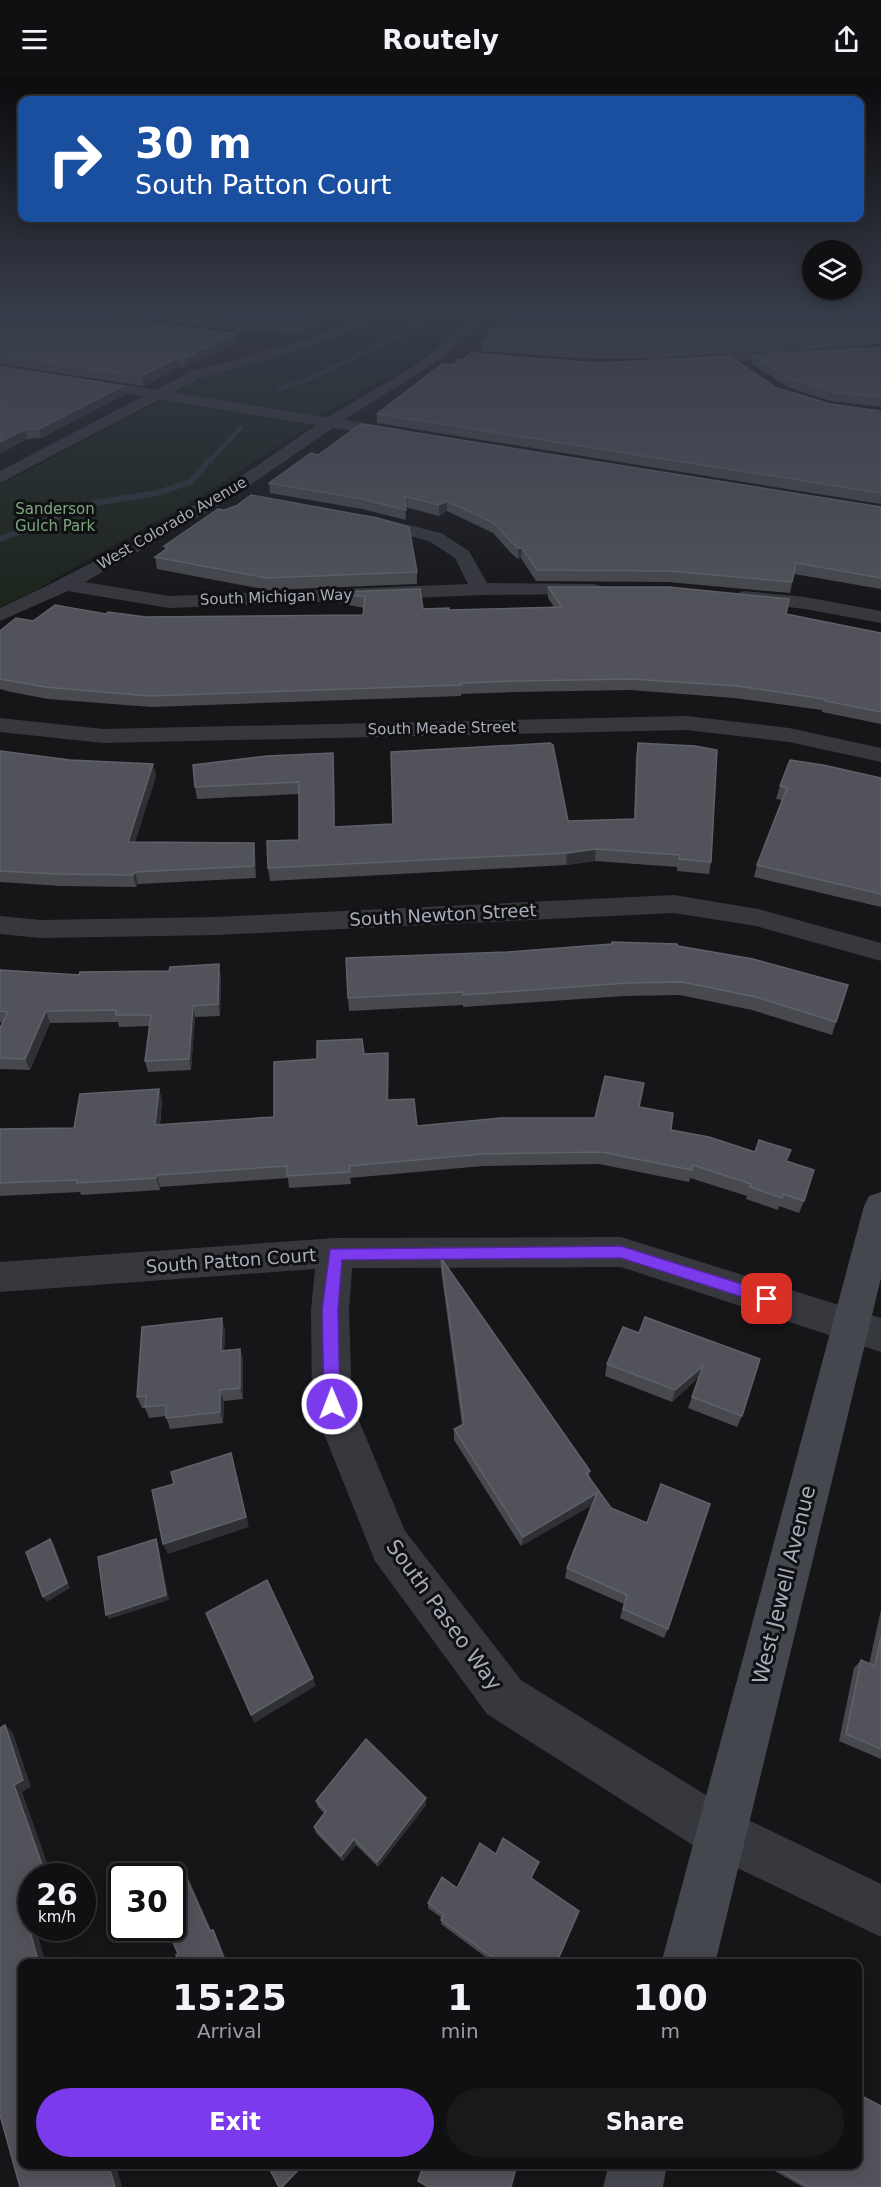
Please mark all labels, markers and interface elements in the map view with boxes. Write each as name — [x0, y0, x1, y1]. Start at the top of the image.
icon: menu — [18, 23, 51, 56]
icon: share — [830, 23, 863, 56]
text: Routely — [382, 24, 499, 55]
text: 30 m — [135, 119, 252, 168]
icon: right — [36, 120, 114, 198]
text: South Patton Court — [135, 169, 391, 200]
map controls — [802, 240, 862, 300]
button: layers — [802, 240, 862, 300]
street label: West Colorado Avenue — [94, 473, 250, 573]
park label: Sanderson Gulch Park — [15, 500, 95, 535]
street label: South Michigan Way — [200, 585, 353, 609]
street label: South Meade Street — [367, 718, 517, 738]
street label: South Newton Street — [349, 899, 537, 930]
street label: South Patton Court — [145, 1244, 317, 1277]
pin — [741, 1273, 792, 1324]
icon: arrive — [750, 1282, 783, 1315]
position arrow — [300, 1372, 364, 1436]
street label: West Jewell Avenue — [748, 1483, 820, 1687]
street label: South Paseo Way — [381, 1535, 507, 1695]
speed limit sign: 30 — [108, 1863, 186, 1941]
text: 26 — [36, 1877, 78, 1912]
text: km/h — [38, 1908, 76, 1926]
text: 15:25 — [172, 1977, 287, 2018]
text: 1 — [447, 1977, 472, 2018]
text: 100 — [633, 1977, 708, 2018]
text: Arrival — [197, 2019, 262, 2043]
text: min — [441, 2019, 479, 2043]
text: m — [661, 2019, 680, 2043]
button: Exit — [36, 2088, 434, 2157]
button: Share — [446, 2088, 844, 2157]

